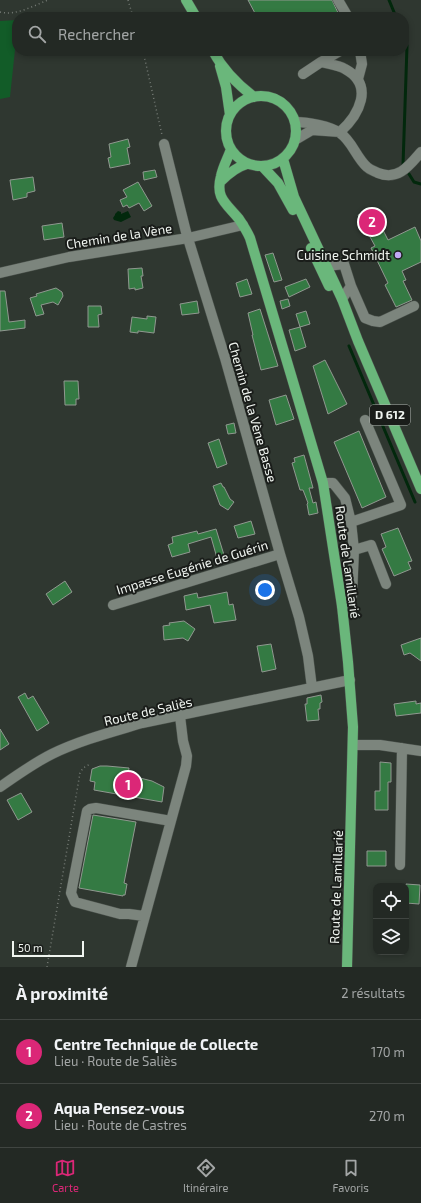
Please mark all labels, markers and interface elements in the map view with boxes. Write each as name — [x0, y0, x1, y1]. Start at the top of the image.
search box — [12, 12, 409, 56]
icon: search — [26, 23, 48, 45]
text: Rechercher — [58, 25, 135, 43]
pin: 2 — [359, 207, 385, 237]
street label: Chemin de la Vène — [65, 220, 173, 252]
place label: Cuisine Schmidt — [296, 247, 390, 263]
marker: Cuisine Schmidt — [393, 250, 403, 260]
street label: Chemin de la Vène Basse — [225, 340, 281, 484]
road number: D 612 — [370, 405, 410, 425]
street label: Route de Lamillarié — [332, 505, 364, 619]
street label: Impasse Eugénie de Guérin — [114, 536, 270, 598]
your location — [255, 580, 275, 600]
street label: Route de Saliès — [102, 693, 194, 729]
pin: 1 — [115, 770, 141, 800]
street label: Route de Lamillarié — [326, 830, 346, 944]
map controls — [373, 883, 409, 955]
button: locate — [373, 883, 409, 919]
button: layers — [373, 919, 409, 955]
scale bar — [12, 939, 84, 958]
text: 50 m — [18, 941, 43, 954]
text: À proximité — [16, 983, 108, 1003]
text: 2 résultats — [341, 985, 405, 1001]
text: Centre Technique de Collecte — [54, 1035, 258, 1053]
text: 1 — [26, 1044, 32, 1060]
text: 170 m — [371, 1044, 405, 1060]
text: Lieu · Route de Saliès — [54, 1053, 177, 1069]
text: Aqua Pensez-vous — [54, 1099, 184, 1117]
text: 2 — [25, 1108, 33, 1124]
text: 270 m — [369, 1108, 405, 1124]
text: Lieu · Route de Castres — [54, 1117, 187, 1133]
tab: Carte — [52, 1157, 79, 1194]
tab: Itinéraire — [183, 1157, 228, 1194]
tab: Favoris — [332, 1157, 369, 1194]

